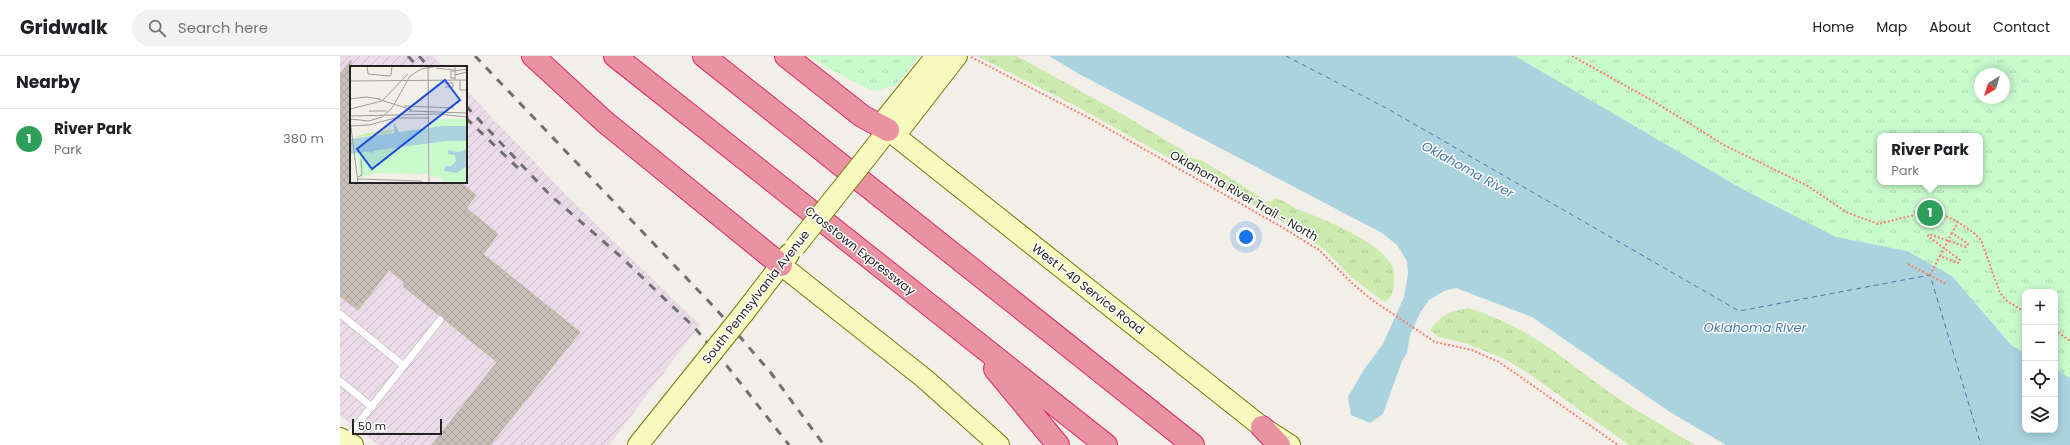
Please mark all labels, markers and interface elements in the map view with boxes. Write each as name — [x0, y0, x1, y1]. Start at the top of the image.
search box — [132, 10, 412, 46]
text: Gridwalk — [20, 14, 108, 41]
icon: search — [146, 17, 168, 39]
text: Search here — [178, 17, 268, 38]
text: Home — [1812, 17, 1854, 37]
text: Map — [1876, 17, 1907, 37]
text: About — [1929, 17, 1971, 37]
text: Contact — [1993, 17, 2050, 37]
inset map — [350, 66, 467, 183]
north arrow — [1974, 68, 2010, 104]
text: Nearby — [16, 70, 80, 94]
text: River Park — [54, 118, 132, 139]
text: 1 — [27, 129, 31, 148]
text: 380 m — [283, 129, 324, 148]
popup — [1877, 133, 1983, 185]
water label: Oklahoma River — [1418, 136, 1518, 203]
text: River Park — [1891, 139, 1969, 160]
text: Park — [54, 140, 82, 159]
street label: Oklahoma River Trail - North — [1167, 146, 1321, 245]
text: Park — [1891, 161, 1919, 180]
pin: 1 — [1917, 198, 1943, 228]
street label: Crosstown Expressway — [802, 202, 919, 299]
street label: South Pennsylvania Avenue — [698, 226, 813, 367]
your location — [1236, 227, 1256, 247]
street label: West I-40 Service Road — [1028, 239, 1148, 338]
map controls — [2022, 289, 2058, 433]
button: + — [2022, 289, 2058, 325]
water label: Oklahoma River — [1704, 318, 1808, 337]
button: − — [2022, 325, 2058, 361]
button: locate — [2022, 361, 2058, 397]
button: layers — [2022, 397, 2058, 433]
scale bar — [352, 417, 442, 436]
text: 50 m — [358, 418, 386, 434]

